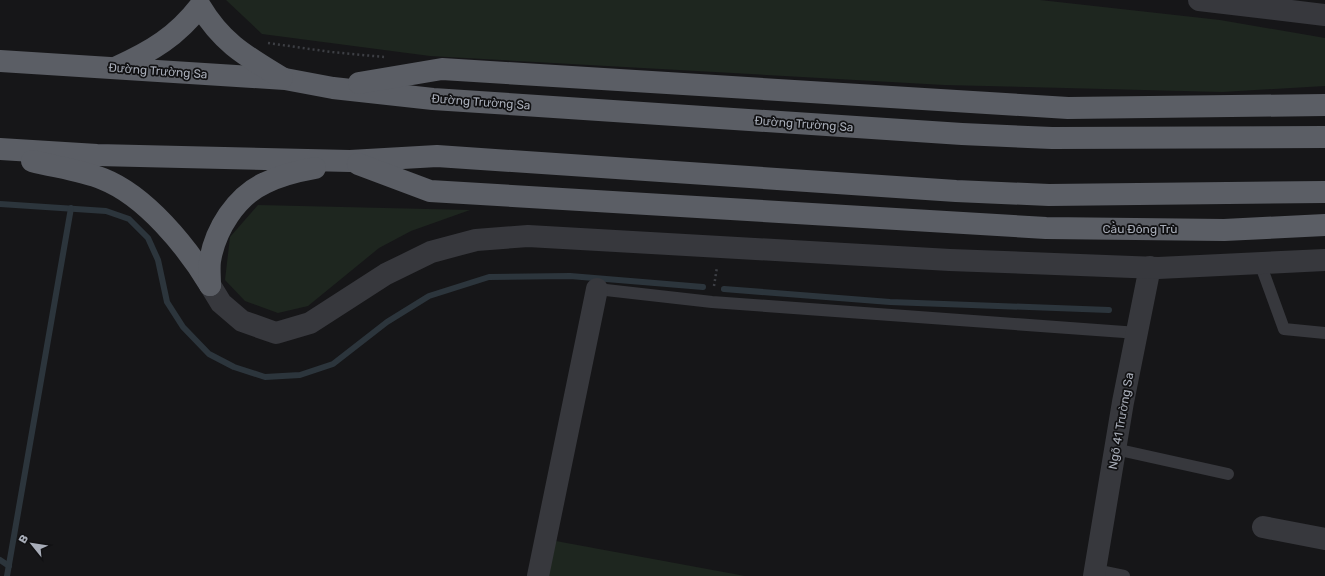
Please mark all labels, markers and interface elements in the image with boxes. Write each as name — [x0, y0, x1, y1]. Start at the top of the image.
street label: Đường Trường Sa — [108, 61, 208, 81]
street label: Đường Trường Sa — [431, 92, 531, 112]
street label: Đường Trường Sa — [754, 114, 854, 134]
street label: Cầu Đông Trù — [1103, 221, 1177, 236]
street label: Ngõ 41 Trường Sa — [1106, 371, 1136, 471]
north arrow — [12, 524, 52, 564]
text: B — [16, 532, 31, 546]

